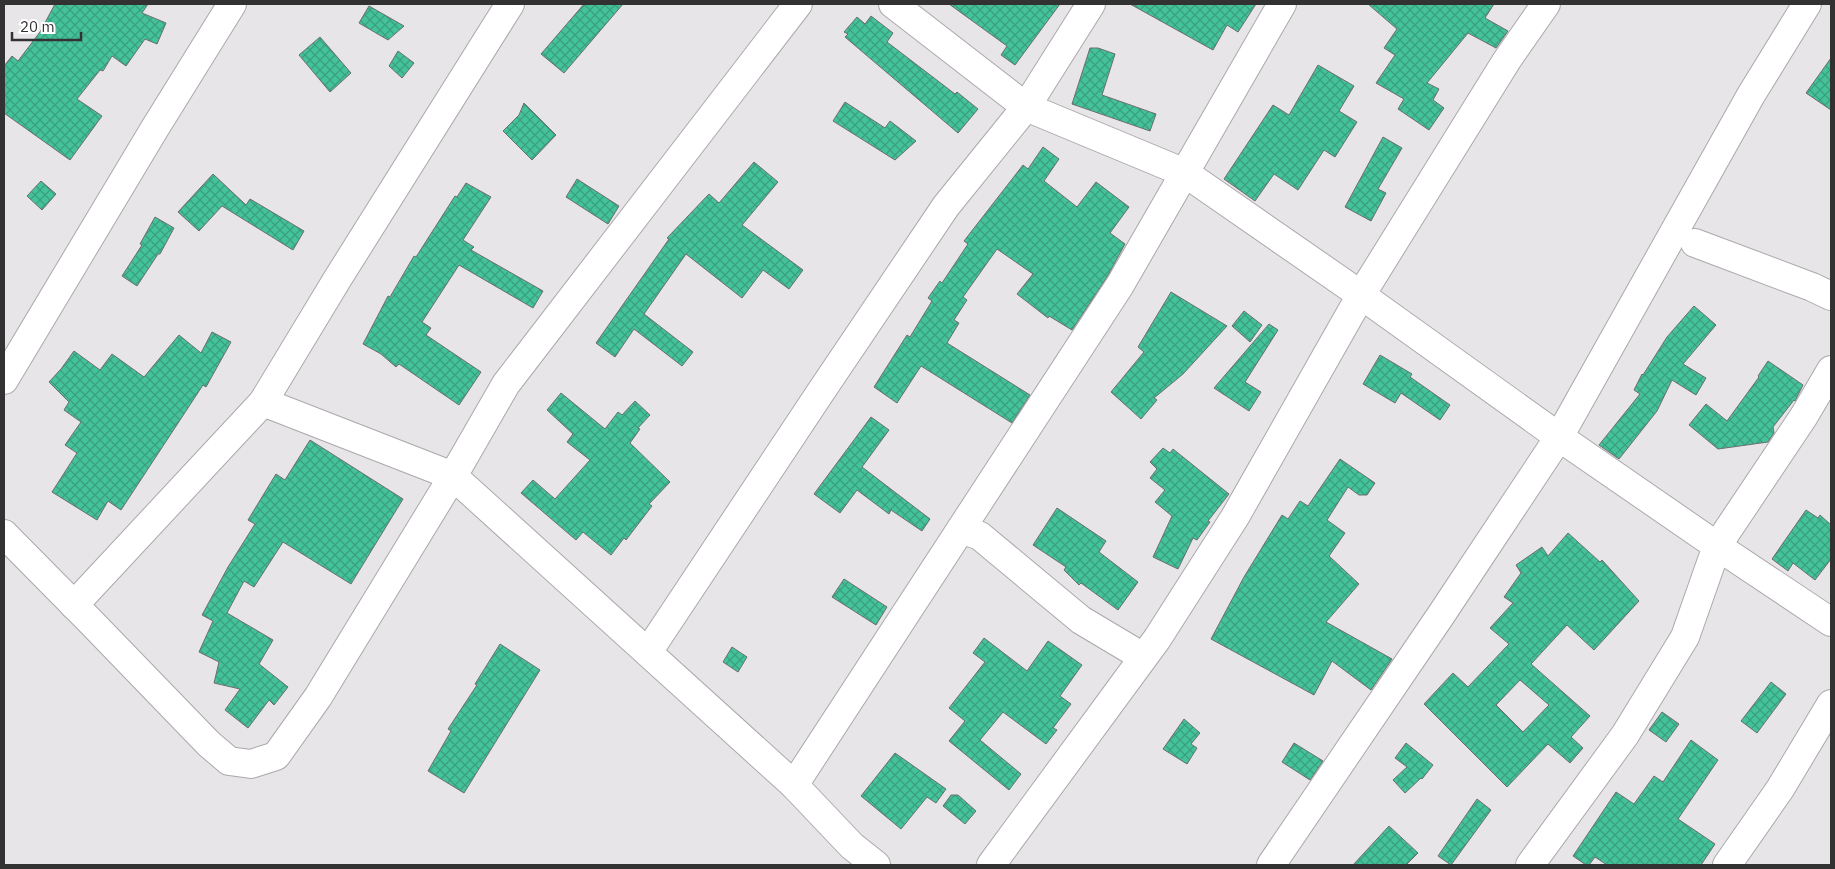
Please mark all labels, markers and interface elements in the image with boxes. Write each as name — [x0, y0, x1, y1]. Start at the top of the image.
scale bar — [12, 10, 81, 42]
text: 20 m — [20, 17, 55, 36]

